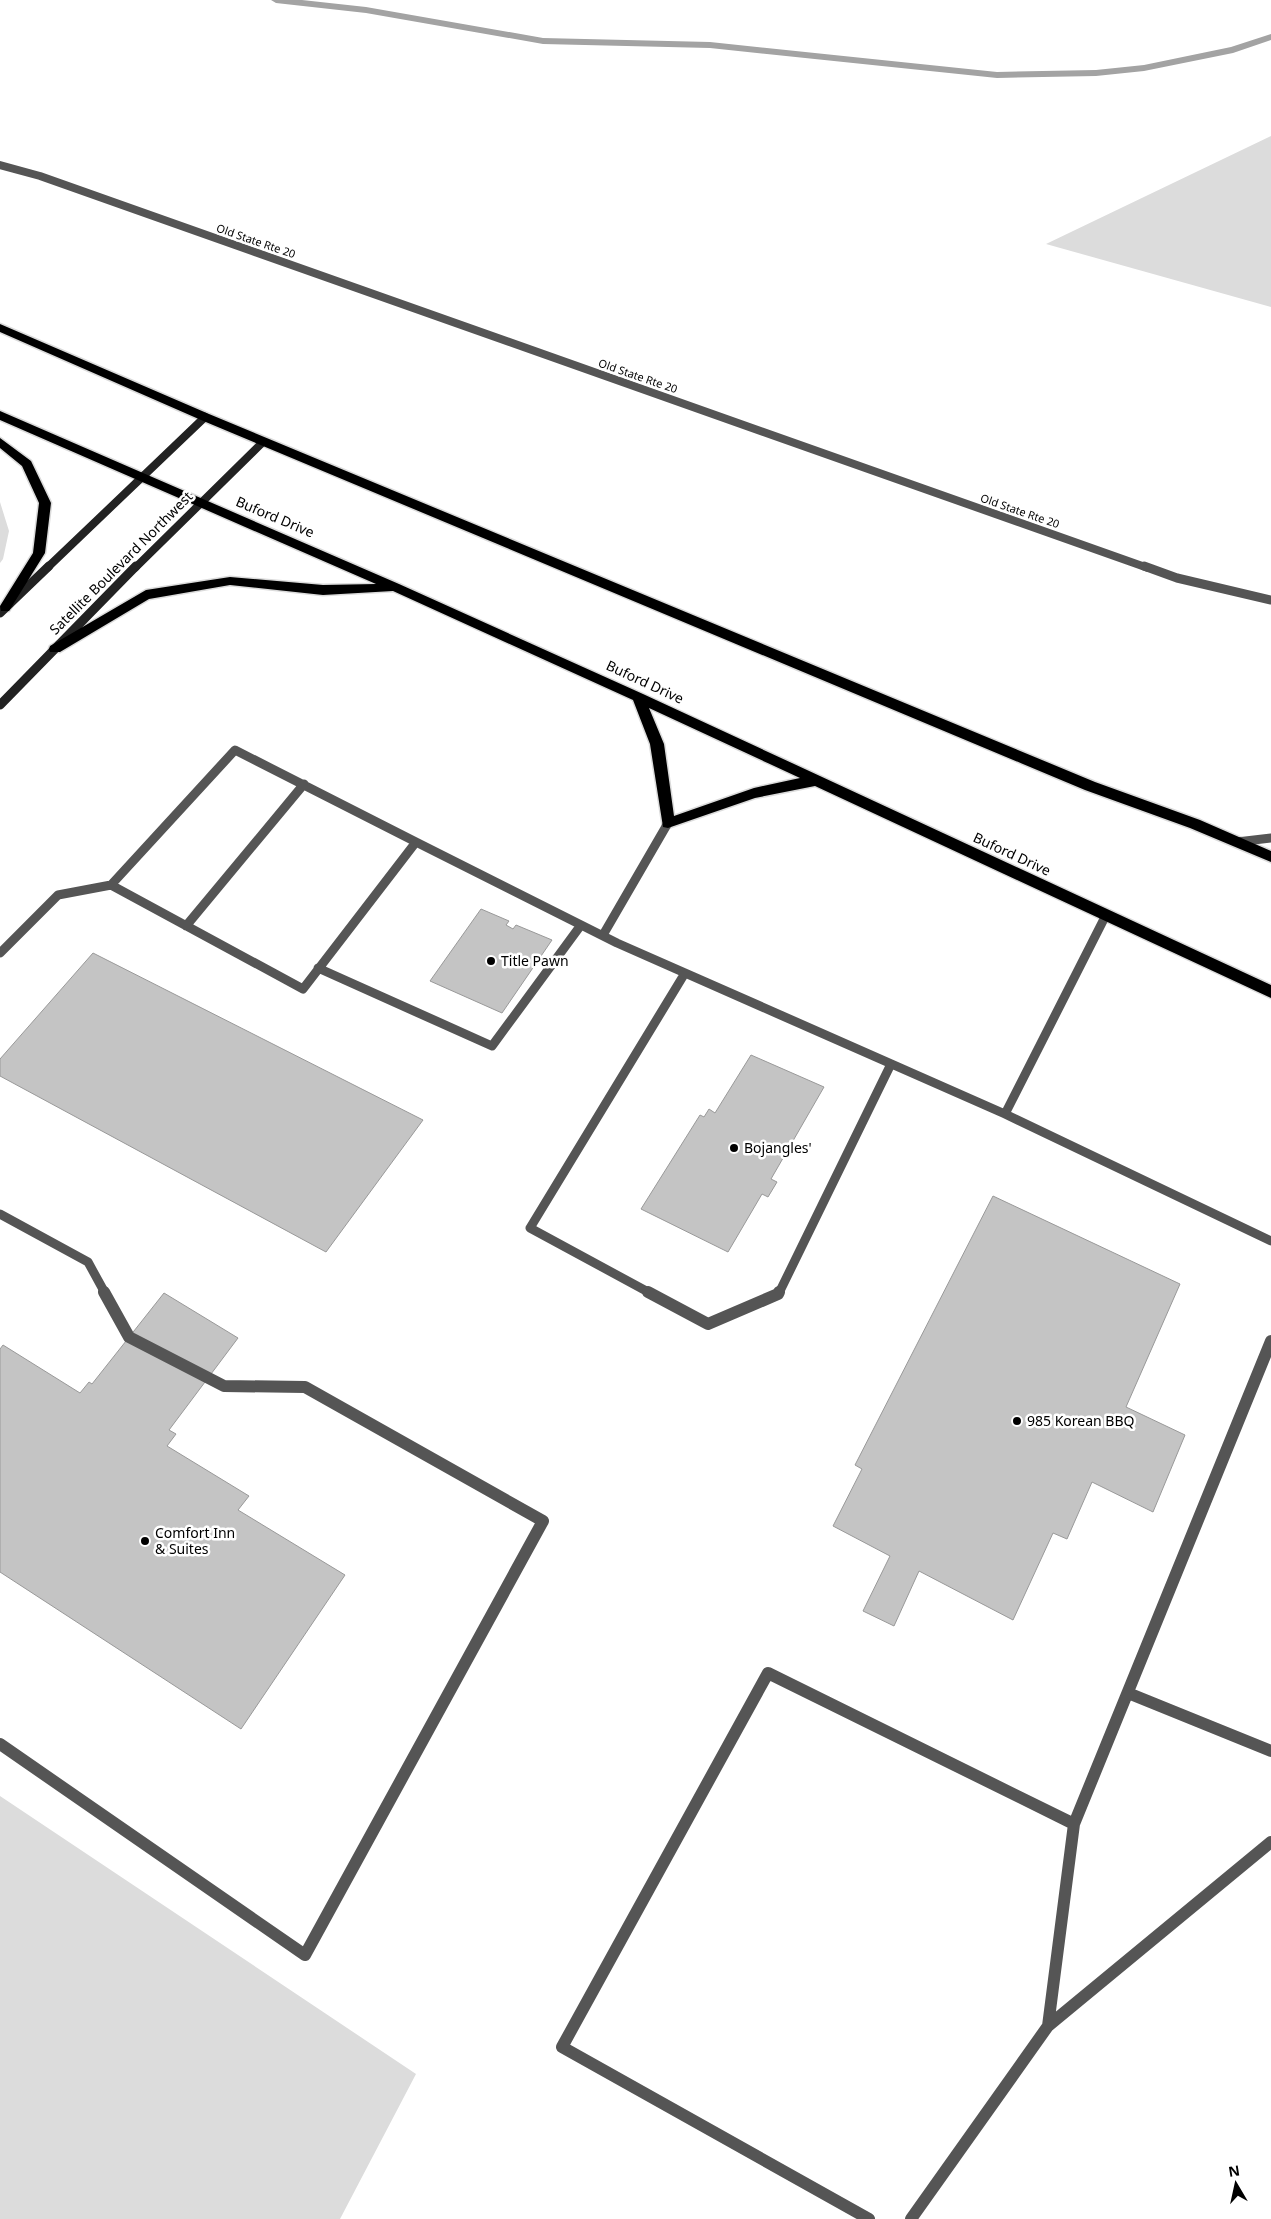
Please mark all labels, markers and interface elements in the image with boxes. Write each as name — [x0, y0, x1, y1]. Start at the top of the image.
street label: Old State Rte 20 — [215, 220, 298, 261]
street label: Old State Rte 20 — [597, 355, 680, 396]
street label: Satellite Boulevard Northwest — [45, 487, 196, 638]
street label: Old State Rte 20 — [979, 490, 1062, 531]
street label: Buford Drive — [233, 491, 317, 542]
street label: Buford Drive — [603, 655, 687, 708]
street label: Buford Drive — [970, 827, 1054, 880]
place label: Title Pawn — [501, 951, 569, 970]
marker: Title Pawn — [485, 955, 497, 967]
place label: Bojangles' — [744, 1138, 812, 1157]
marker: Bojangles' — [728, 1142, 740, 1154]
place label: 985 Korean BBQ — [1027, 1411, 1135, 1430]
marker: 985 Korean BBQ — [1011, 1415, 1023, 1427]
place label: Comfort Inn & Suites — [155, 1523, 235, 1558]
marker: Comfort Inn & Suites — [139, 1535, 151, 1547]
north arrow — [1211, 2159, 1261, 2209]
text: N — [1227, 2160, 1241, 2181]

